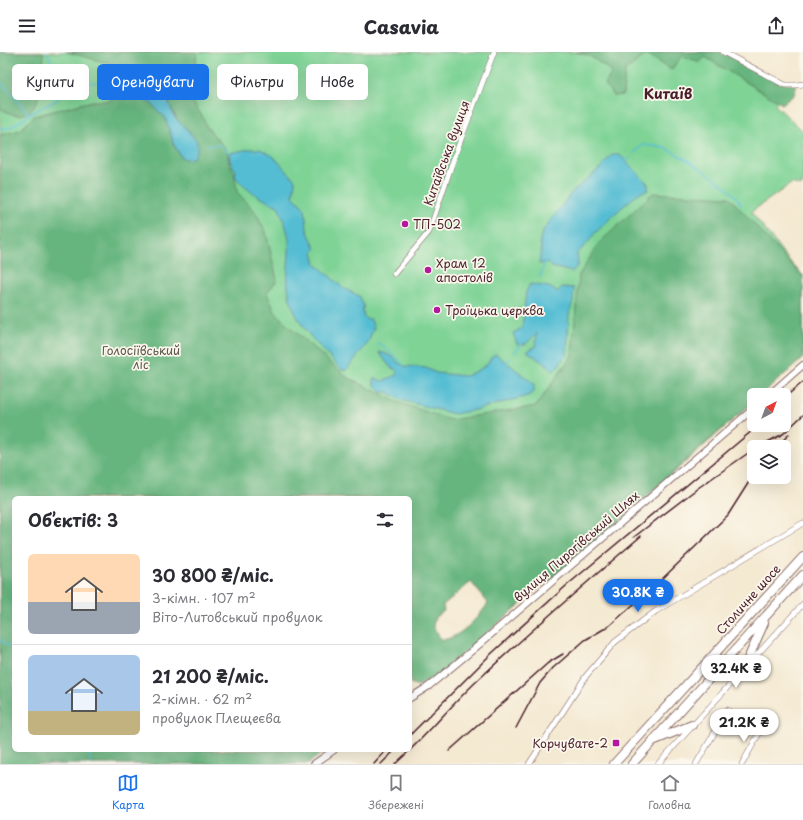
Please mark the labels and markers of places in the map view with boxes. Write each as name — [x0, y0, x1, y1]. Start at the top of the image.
place label: ТП-502 — [413, 215, 461, 233]
marker: ТП-502 — [400, 219, 410, 229]
place label: Храм 12 апостолів — [436, 254, 493, 286]
marker: Храм 12 апостолів — [423, 265, 433, 275]
place label: Троїцька церква — [445, 301, 544, 319]
marker: Троїцька церква — [432, 305, 442, 315]
pin: 30.8K ₴ — [601, 579, 675, 613]
pin: 32.4K ₴ — [699, 655, 773, 689]
pin: 21.2K ₴ — [707, 709, 781, 743]
place label: Корчувате-2 — [532, 734, 608, 752]
marker: Корчувате-2 — [611, 738, 621, 748]

